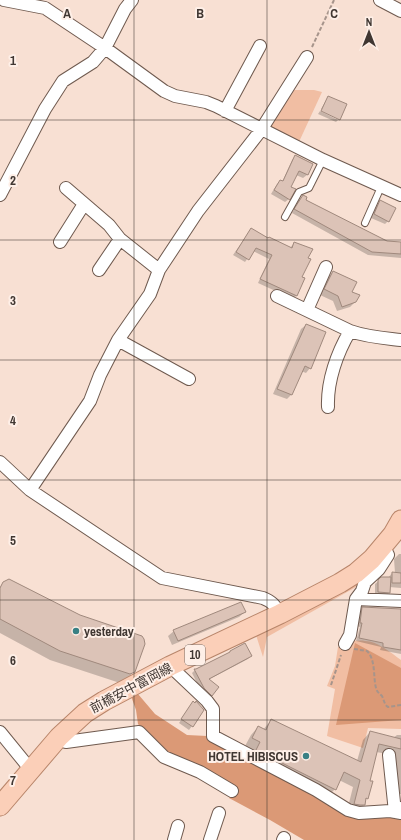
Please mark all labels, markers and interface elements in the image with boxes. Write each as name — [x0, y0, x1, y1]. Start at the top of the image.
text: A — [63, 5, 71, 22]
text: B — [196, 5, 204, 22]
text: C — [330, 5, 338, 22]
north arrow — [349, 12, 389, 52]
text: N — [366, 15, 372, 29]
text: 1 — [10, 52, 16, 69]
text: 2 — [10, 172, 16, 189]
text: 3 — [10, 292, 16, 309]
text: 4 — [10, 412, 16, 429]
text: 5 — [10, 532, 16, 549]
place label: yesterday — [84, 623, 134, 640]
marker: yesterday — [71, 626, 81, 636]
road number: 10 — [185, 645, 205, 665]
text: 6 — [10, 652, 16, 669]
street label: 前橋安中富岡線 — [87, 659, 175, 717]
place label: HOTEL HIBISCUS — [208, 748, 298, 765]
marker: HOTEL HIBISCUS — [301, 751, 311, 761]
text: 7 — [10, 772, 16, 789]

